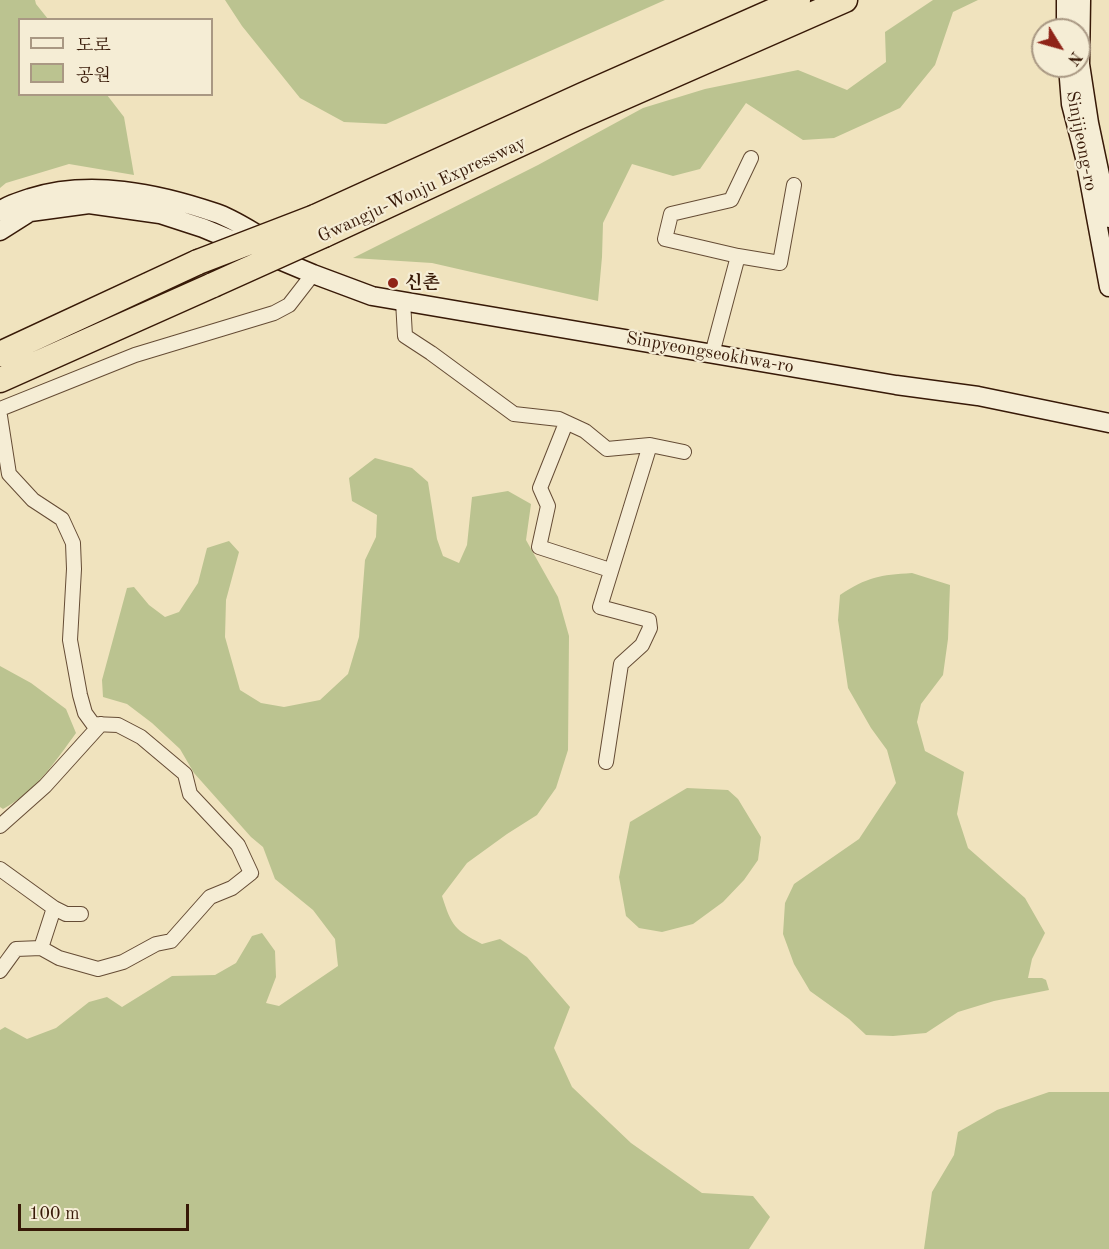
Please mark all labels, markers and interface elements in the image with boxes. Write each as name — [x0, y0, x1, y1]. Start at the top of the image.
legend — [18, 18, 213, 96]
north arrow — [1031, 18, 1091, 78]
text: 도로 — [76, 37, 111, 55]
text: N — [1064, 48, 1084, 67]
text: 공원 — [76, 67, 111, 85]
street label: Sinjijeong-ro — [1061, 89, 1101, 193]
street label: Gwangju-Wonju Expressway — [314, 132, 530, 248]
place label: 신촌 — [405, 272, 440, 294]
marker: 신촌 — [386, 276, 400, 290]
street label: Sinpyeongseokhwa-ro — [625, 328, 795, 378]
scale bar — [21, 1192, 192, 1230]
text: 100 m — [29, 1205, 80, 1223]

